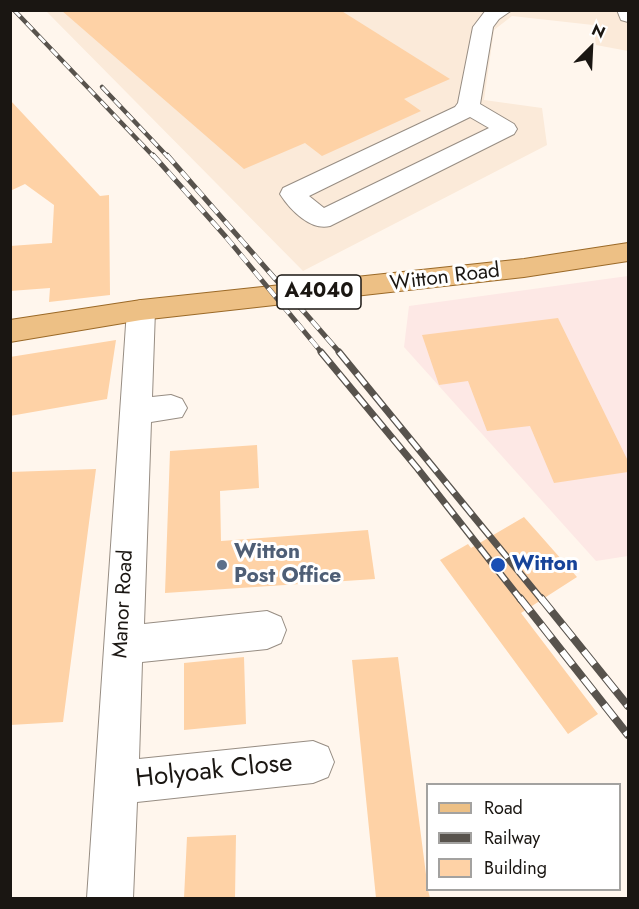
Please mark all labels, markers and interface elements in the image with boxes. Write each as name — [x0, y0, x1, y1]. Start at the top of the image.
north arrow — [561, 18, 621, 78]
text: N — [588, 18, 609, 44]
street label: Witton Road — [389, 259, 501, 297]
road number: A4040 — [277, 275, 361, 309]
place label: Witton Post Office — [234, 540, 341, 590]
street label: Manor Road — [109, 549, 139, 659]
place label: Witton — [512, 552, 578, 578]
marker: Witton — [489, 556, 507, 574]
marker: Witton Post Office — [215, 558, 229, 572]
street label: Holyoak Close — [134, 748, 294, 796]
legend — [426, 783, 621, 891]
text: Road — [484, 795, 523, 821]
text: Railway — [484, 825, 540, 851]
text: Building — [484, 855, 547, 881]

